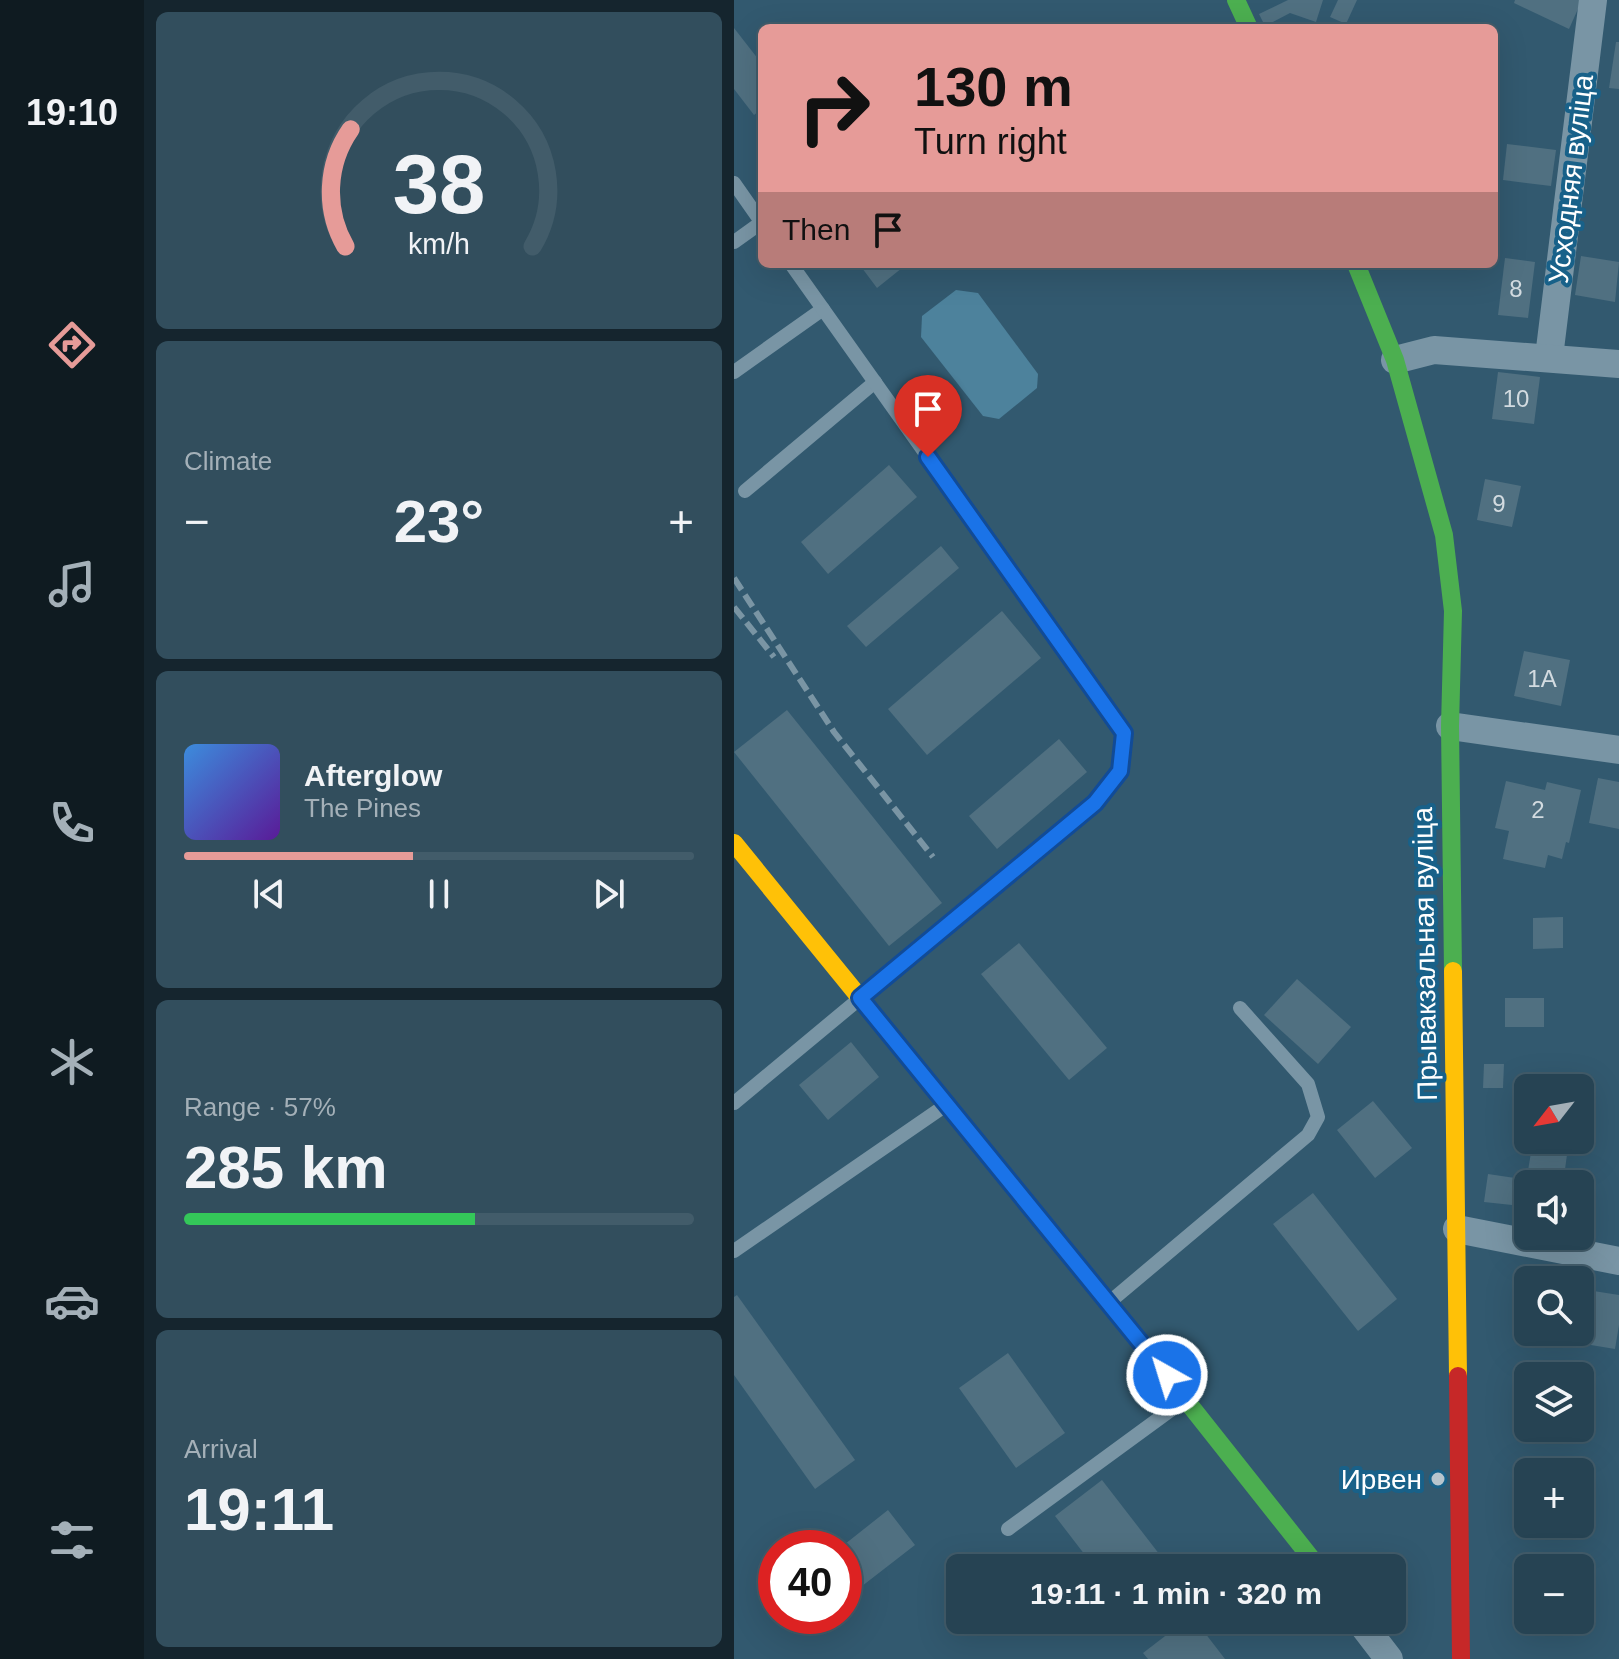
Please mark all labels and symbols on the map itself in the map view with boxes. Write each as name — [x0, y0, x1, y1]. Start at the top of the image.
street label: Усходняя вуліца — [1543, 72, 1599, 285]
house number: 8 — [1509, 275, 1523, 302]
pin — [894, 375, 962, 457]
house number: 10 — [1503, 385, 1529, 412]
house number: 9 — [1492, 490, 1506, 517]
house number: 1А — [1527, 665, 1557, 692]
house number: 2 — [1531, 796, 1545, 823]
street label: Прывакзальная вуліца — [1407, 807, 1443, 1101]
north arrow — [1514, 1074, 1594, 1154]
position arrow — [1125, 1333, 1209, 1417]
place label: Ирвен — [1341, 1464, 1422, 1495]
marker: Ирвен — [1429, 1470, 1447, 1488]
speed limit sign: 40 — [758, 1530, 862, 1634]

